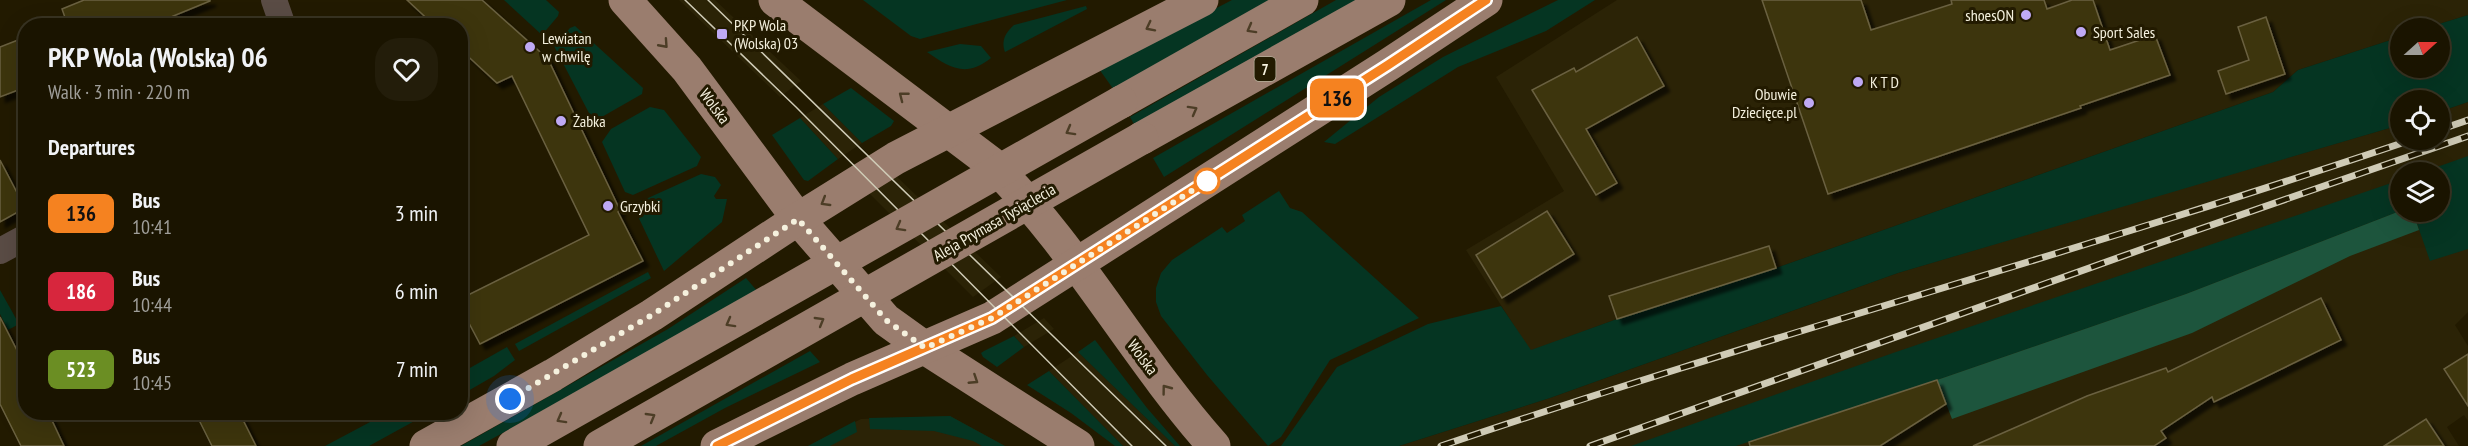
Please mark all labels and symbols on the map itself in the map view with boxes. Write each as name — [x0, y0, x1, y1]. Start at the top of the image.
place label: shoesON — [1965, 5, 2014, 25]
marker: shoesON — [2019, 8, 2033, 22]
place label: PKP Wola (Wolska) 03 — [734, 15, 798, 53]
north arrow — [2390, 18, 2450, 78]
one-way arrow — [1145, 20, 1156, 31]
one-way arrow — [1247, 22, 1257, 33]
place label: Sport Sales — [2093, 22, 2155, 42]
marker: Sport Sales — [2074, 25, 2088, 39]
marker: PKP Wola (Wolska) 03 — [715, 27, 729, 41]
place label: Lewiatan w chwilę — [542, 28, 592, 66]
one-way arrow — [657, 37, 668, 47]
marker: Lewiatan w chwilę — [523, 40, 537, 54]
road number: 7 — [1254, 57, 1276, 81]
place label: K T D — [1870, 72, 1899, 92]
marker: K T D — [1851, 75, 1865, 89]
line badge: 136 — [1302, 78, 1372, 118]
street label: Wolska — [695, 84, 735, 128]
place label: Obuwie Dziecięce.pl — [1732, 84, 1797, 122]
one-way arrow — [899, 92, 910, 103]
marker: Obuwie Dziecięce.pl — [1802, 96, 1816, 110]
one-way arrow — [1187, 106, 1197, 117]
place label: Żabka — [573, 111, 606, 131]
marker: Żabka — [554, 114, 568, 128]
one-way arrow — [1066, 124, 1076, 135]
unlabelled marker — [1194, 168, 1220, 194]
street label: Aleja Prymasa Tysiąclecia — [929, 179, 1059, 265]
one-way arrow — [821, 194, 831, 206]
place label: Grzybki — [620, 196, 661, 216]
marker: Grzybki — [601, 199, 615, 213]
one-way arrow — [896, 220, 906, 231]
one-way arrow — [726, 316, 736, 327]
one-way arrow — [814, 317, 825, 328]
street label: Wolska — [1123, 335, 1163, 379]
one-way arrow — [968, 372, 978, 384]
your location — [495, 384, 525, 414]
one-way arrow — [1163, 384, 1174, 395]
one-way arrow — [556, 412, 567, 423]
one-way arrow — [645, 413, 655, 424]

